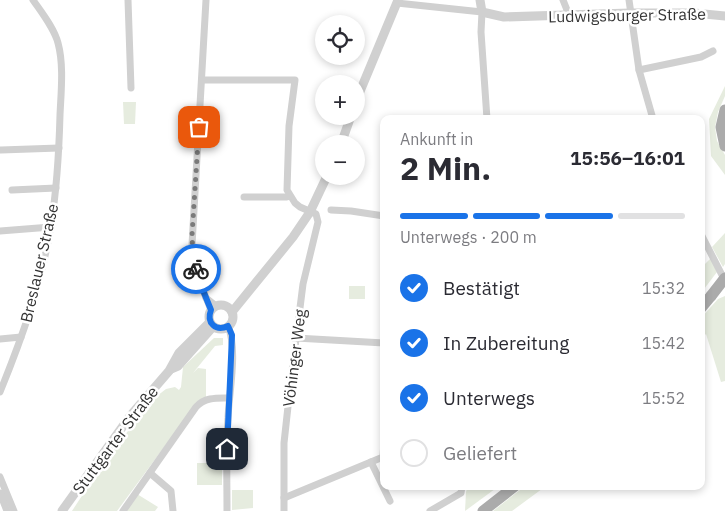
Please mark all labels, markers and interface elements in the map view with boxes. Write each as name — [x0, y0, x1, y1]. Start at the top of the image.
street label: Ludwigsburger Straße — [548, 4, 706, 26]
map controls — [315, 15, 365, 185]
button: locate — [315, 15, 365, 65]
button: + — [315, 75, 365, 125]
pin — [178, 106, 220, 148]
icon: bag — [185, 113, 213, 141]
text: Ankunft in — [400, 129, 473, 149]
button: − — [315, 135, 365, 185]
text: 15:56–16:01 — [570, 146, 685, 170]
text: 2 Min. — [400, 147, 491, 189]
street label: Breslauer Straße — [16, 201, 62, 324]
text: Unterwegs · 200 m — [400, 227, 537, 247]
courier — [171, 244, 221, 294]
icon: bike — [182, 255, 210, 283]
icon: check — [400, 274, 428, 302]
text: Bestätigt — [443, 276, 520, 300]
text: 15:32 — [642, 278, 685, 298]
street label: Vöhinger Weg — [278, 307, 310, 408]
icon: check — [400, 329, 428, 357]
text: In Zubereitung — [443, 331, 569, 355]
text: 15:42 — [642, 333, 685, 353]
street label: Stuttgarter Straße — [68, 382, 162, 498]
icon: check — [400, 384, 428, 412]
text: Unterwegs — [443, 386, 535, 410]
text: 15:52 — [642, 388, 685, 408]
pin — [206, 428, 248, 470]
icon: home — [213, 435, 241, 463]
text: Geliefert — [443, 441, 517, 465]

